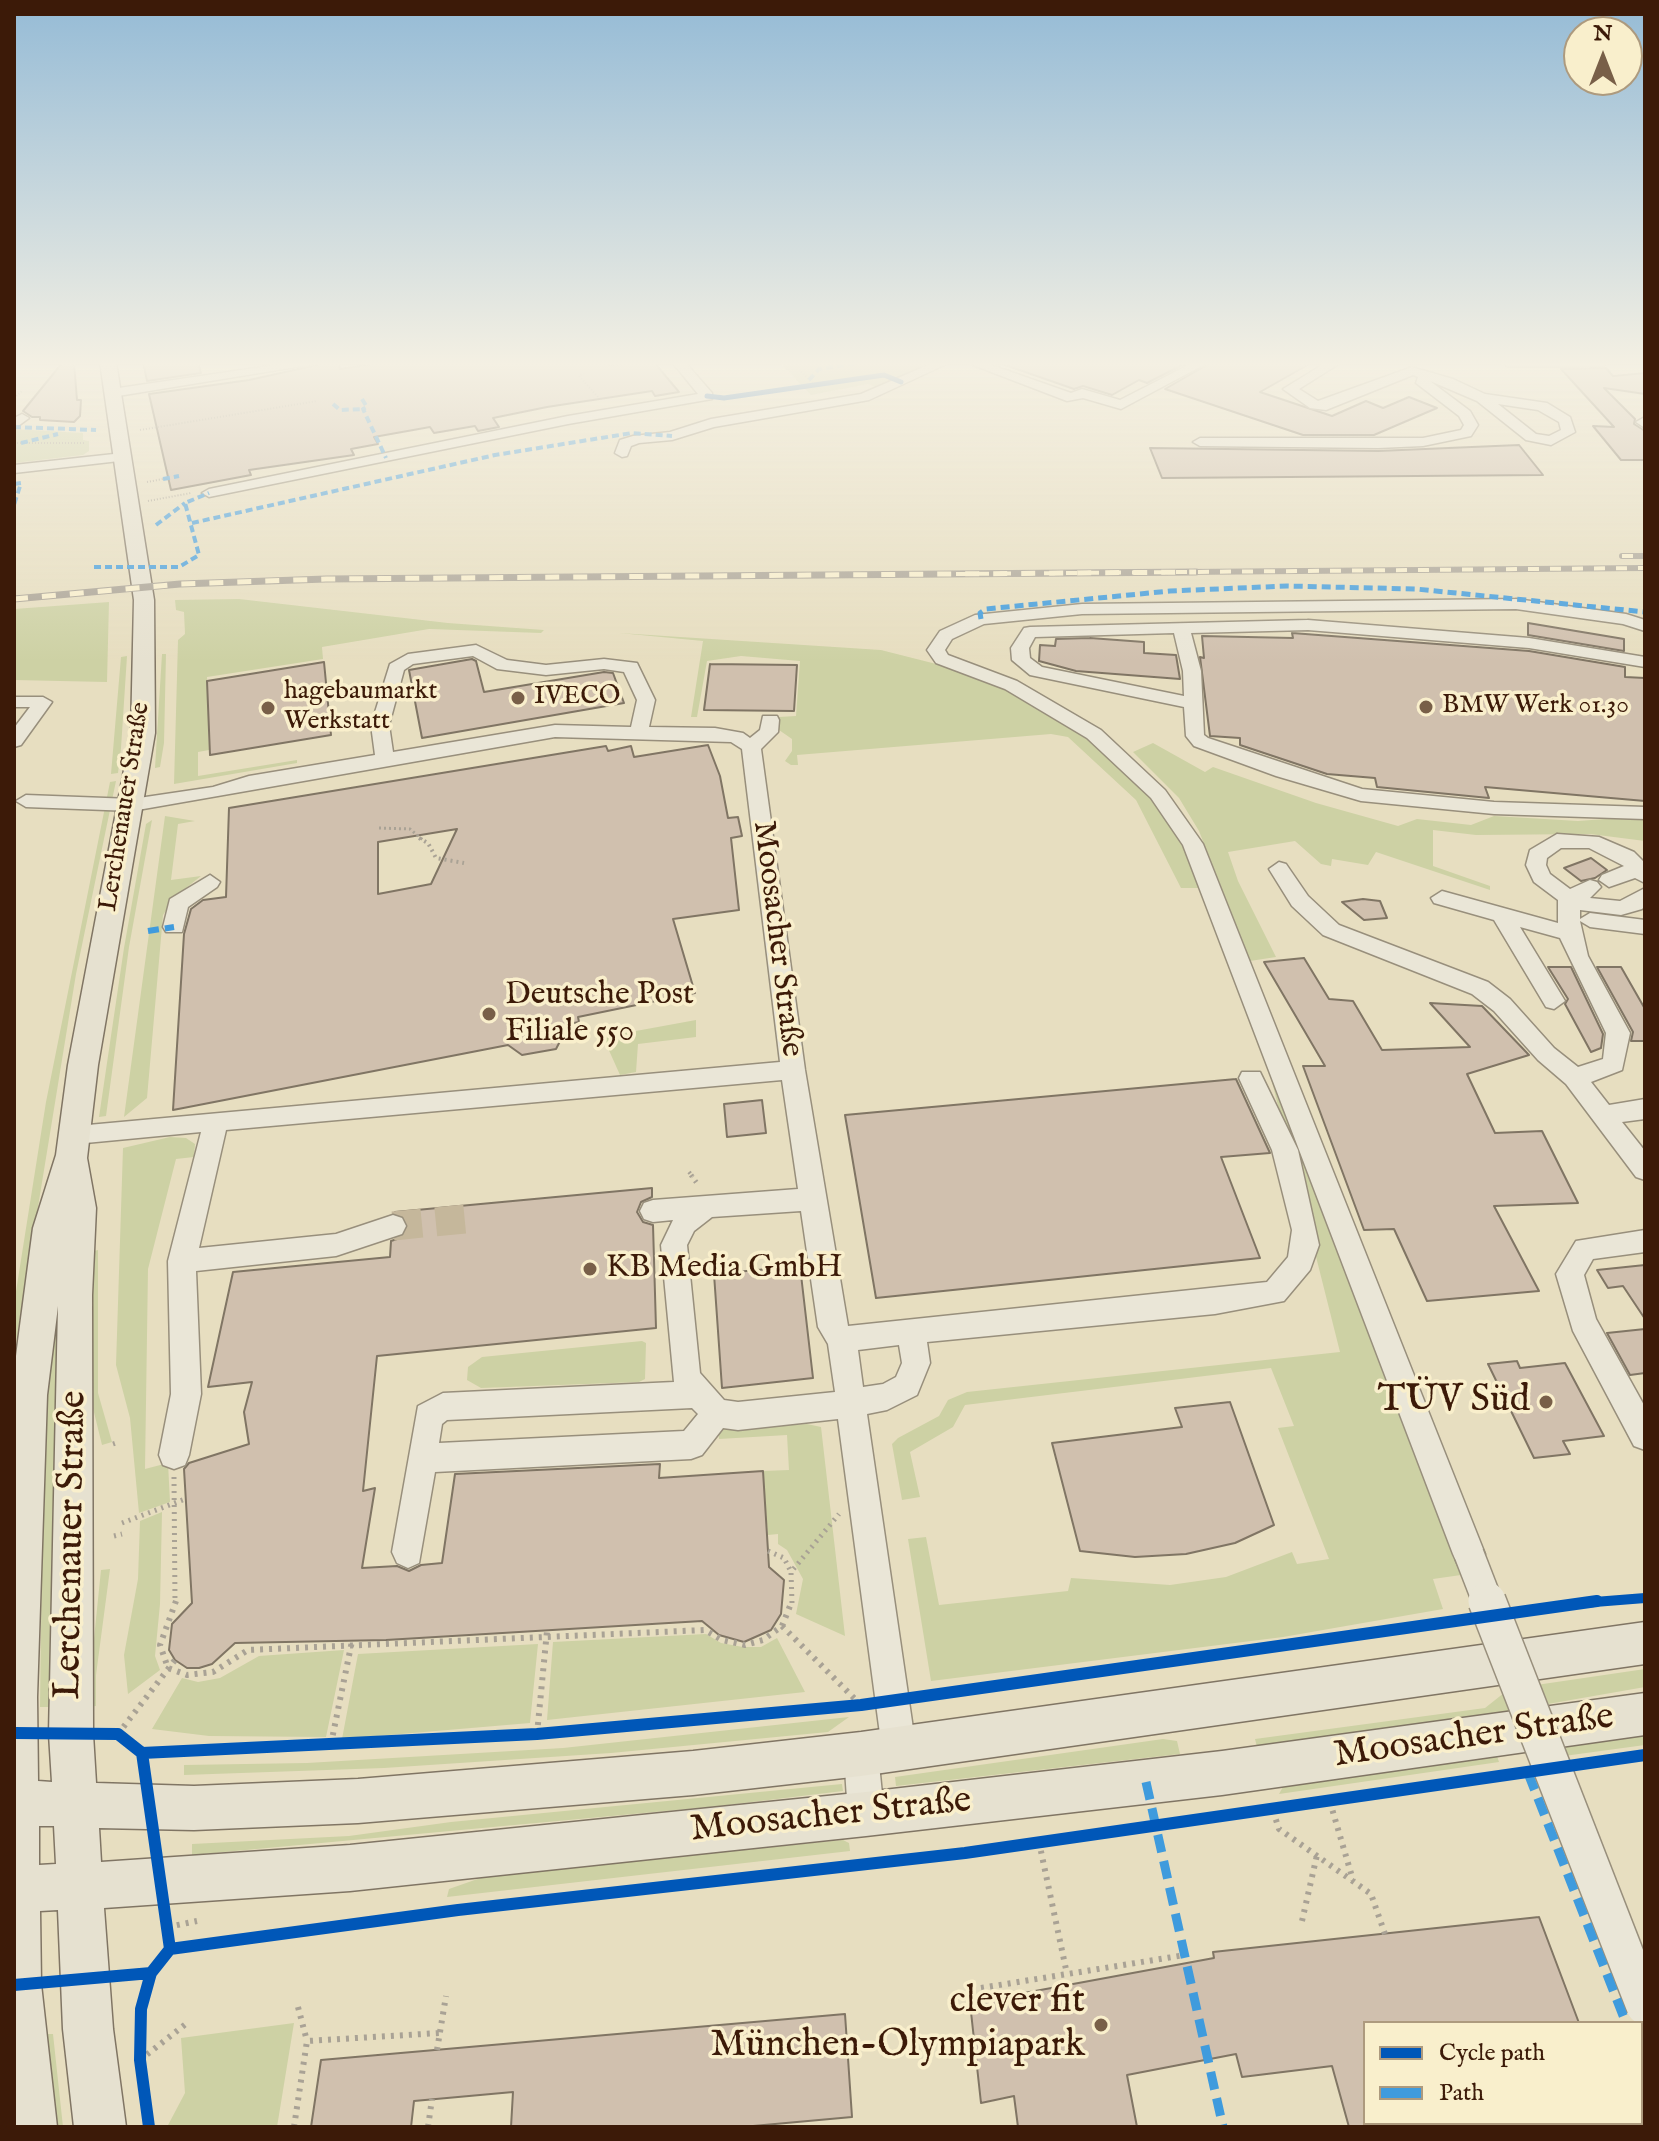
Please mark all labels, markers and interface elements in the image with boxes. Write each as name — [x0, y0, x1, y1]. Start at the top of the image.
north arrow — [1563, 16, 1643, 96]
text: N — [1593, 20, 1613, 48]
place label: hagebaumarkt Werkstatt — [284, 677, 437, 738]
place label: IVECO — [534, 682, 620, 714]
marker: IVECO — [509, 689, 527, 707]
place label: BMW Werk 01.30 — [1442, 691, 1629, 723]
marker: BMW Werk 01.30 — [1417, 698, 1435, 716]
marker: hagebaumarkt Werkstatt — [259, 699, 277, 717]
street label: Lerchenauer Straße — [94, 700, 158, 914]
street label: Moosacher Straße — [742, 819, 810, 1059]
place label: Deutsche Post Filiale 550 — [505, 977, 694, 1052]
marker: Deutsche Post Filiale 550 — [480, 1005, 498, 1023]
place label: KB Media GmbH — [606, 1250, 842, 1288]
marker: KB Media GmbH — [581, 1260, 599, 1278]
place label: TÜV Süd — [1377, 1379, 1530, 1425]
street label: Lerchenauer Straße — [48, 1390, 98, 1700]
marker: TÜV Süd — [1537, 1393, 1555, 1411]
street label: Moosacher Straße — [1331, 1696, 1617, 1780]
street label: Moosacher Straße — [688, 1780, 974, 1854]
place label: clever fit München-Olympiapark — [710, 1980, 1085, 2070]
marker: clever fit München-Olympiapark — [1092, 2016, 1110, 2034]
legend — [1363, 2021, 1643, 2125]
text: Cycle path — [1439, 2038, 1545, 2069]
text: Path — [1439, 2078, 1484, 2109]

